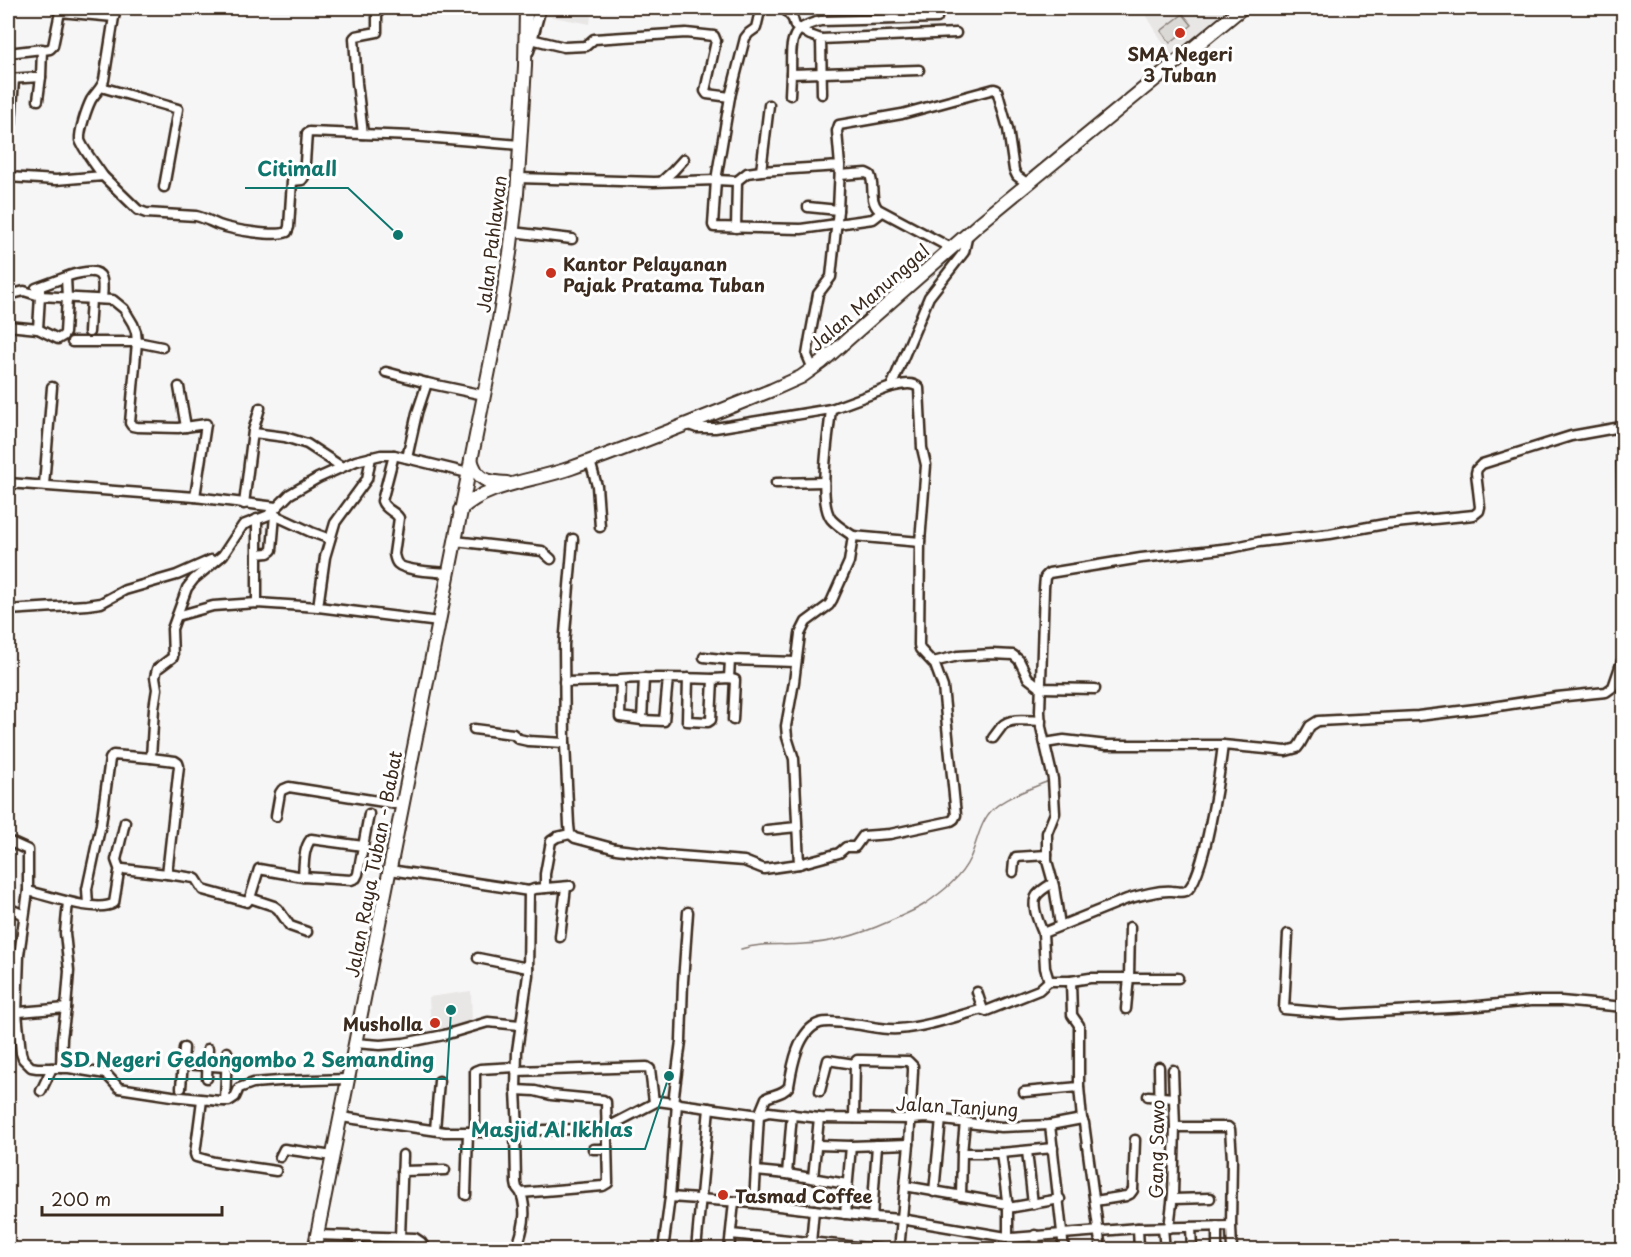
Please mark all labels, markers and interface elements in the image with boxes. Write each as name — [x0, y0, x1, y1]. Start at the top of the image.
marker: SMA Negeri 3 Tuban — [1173, 26, 1187, 40]
place label: SMA Negeri 3 Tuban — [1127, 40, 1233, 88]
callout: Citimall — [245, 150, 348, 188]
text: Citimall — [257, 153, 337, 183]
street label: Jalan Pahlawan — [469, 174, 513, 314]
street label: Jalan Manunggal — [803, 237, 935, 357]
place label: Kantor Pelayanan Pajak Pratama Tuban — [563, 250, 765, 298]
marker: Kantor Pelayanan Pajak Pratama Tuban — [544, 266, 558, 280]
street label: Jalan Raya Tuban - Babat — [338, 748, 408, 980]
place label: Musholla — [343, 1010, 423, 1037]
marker: Musholla — [428, 1016, 442, 1030]
callout: SD Negeri Gedongombo 2 Semanding — [48, 1041, 447, 1079]
text: SD Negeri Gedongombo 2 Semanding — [60, 1044, 434, 1074]
street label: Jalan Tanjung — [895, 1089, 1019, 1123]
street label: Gang Sawo — [1142, 1099, 1170, 1199]
callout: Masjid Al Ikhlas — [458, 1111, 645, 1149]
text: Masjid Al Ikhlas — [471, 1114, 633, 1144]
scale bar — [42, 1179, 222, 1217]
place label: Tasmad Coffee — [735, 1182, 873, 1209]
text: 200 m — [51, 1185, 111, 1212]
marker: Tasmad Coffee — [716, 1188, 730, 1202]

